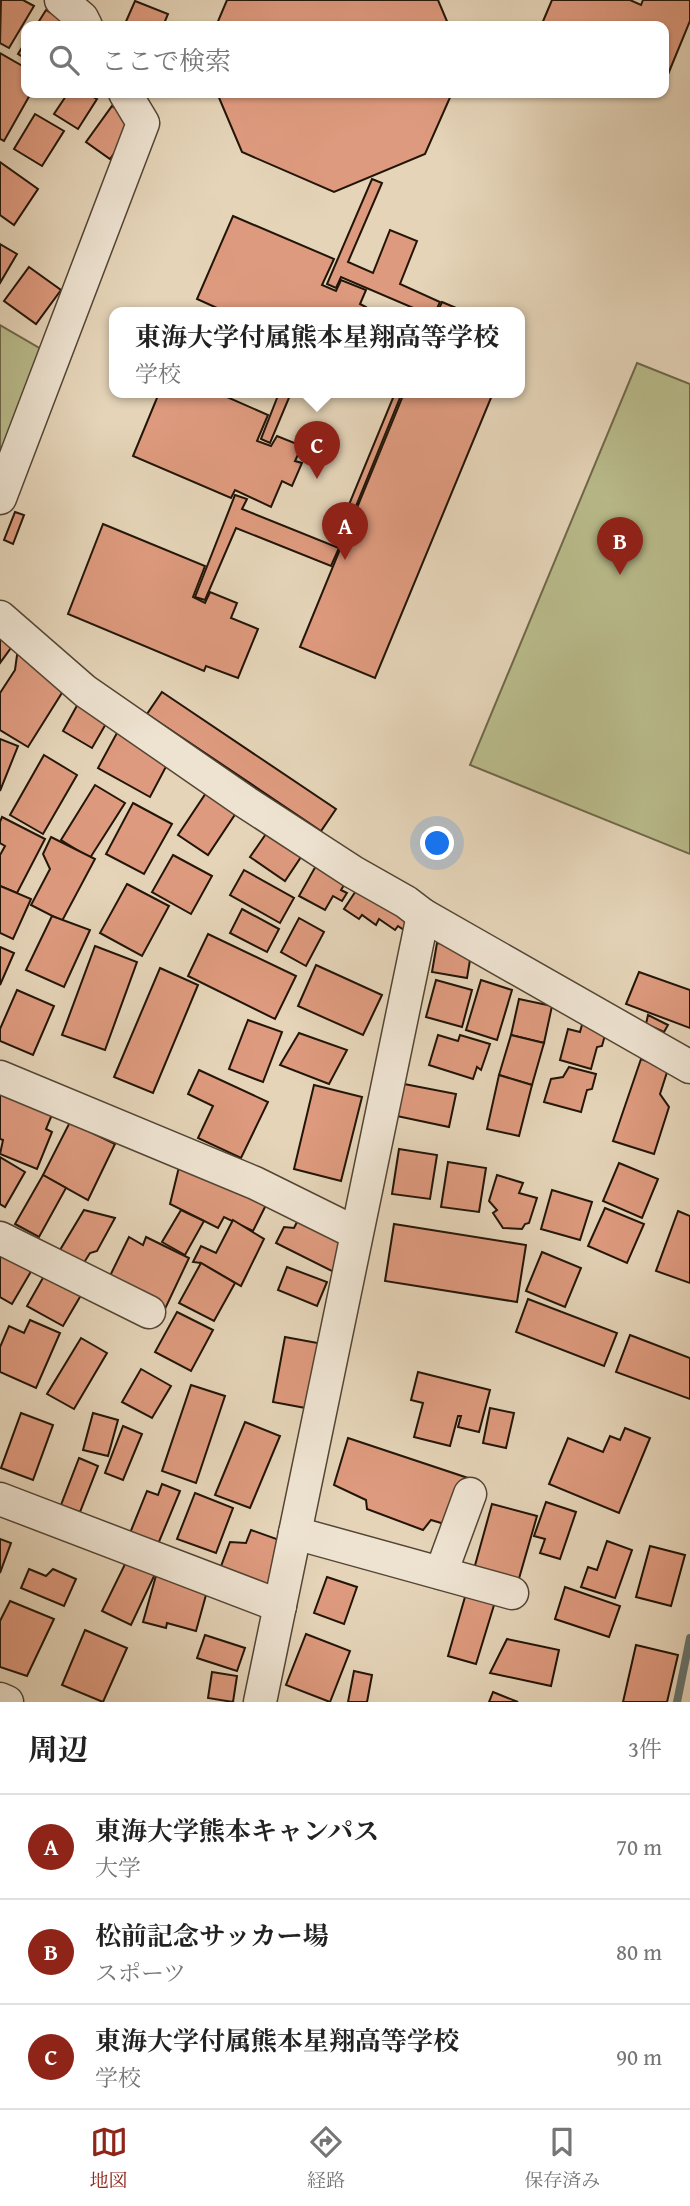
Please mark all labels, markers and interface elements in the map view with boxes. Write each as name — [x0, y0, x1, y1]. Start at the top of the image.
search box — [21, 21, 669, 98]
icon: search — [45, 41, 83, 79]
text: ここで検索 — [101, 41, 231, 80]
popup — [109, 307, 525, 398]
text: 東海大学付属熊本星翔高等学校 — [135, 317, 499, 356]
text: 学校 — [135, 357, 181, 390]
pin: C — [294, 421, 340, 479]
pin: A — [322, 502, 368, 560]
pin: B — [597, 517, 643, 575]
your location — [420, 826, 454, 860]
text: 周辺 — [28, 1727, 88, 1771]
text: 3件 — [628, 1732, 662, 1765]
text: 東海大学熊本キャンパス — [95, 1811, 379, 1850]
text: A — [44, 1830, 58, 1863]
text: 70 m — [616, 1830, 662, 1863]
text: 大学 — [95, 1851, 141, 1884]
text: 松前記念サッカー場 — [95, 1916, 328, 1955]
text: B — [44, 1935, 58, 1968]
text: 80 m — [616, 1935, 662, 1968]
text: スポーツ — [95, 1956, 186, 1989]
text: 東海大学付属熊本星翔高等学校 — [95, 2021, 459, 2060]
text: C — [44, 2040, 58, 2073]
text: 90 m — [616, 2040, 662, 2073]
text: 学校 — [95, 2061, 141, 2094]
tab: 地図 — [90, 2123, 128, 2194]
tab: 経路 — [307, 2123, 345, 2194]
tab: 保存済み — [524, 2123, 600, 2194]

